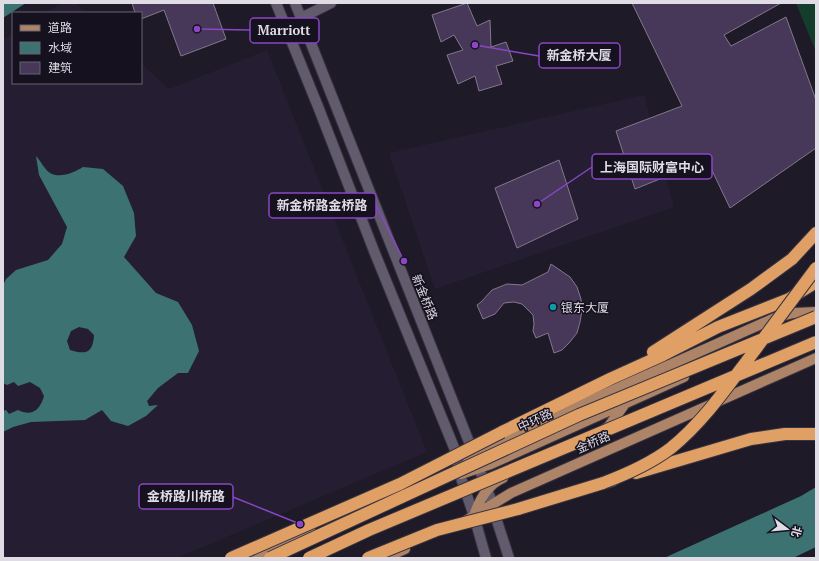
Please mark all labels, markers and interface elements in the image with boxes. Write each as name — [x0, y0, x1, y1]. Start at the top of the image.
legend — [12, 12, 142, 84]
callout: Marriott — [250, 18, 319, 43]
text: 道路 — [48, 20, 72, 35]
text: Marriott — [258, 21, 311, 39]
text: 水域 — [48, 40, 72, 55]
callout: 新金桥大厦 — [539, 43, 620, 68]
text: 新金桥大厦 — [546, 46, 612, 64]
text: 建筑 — [48, 60, 72, 75]
callout: 上海国际财富中心 — [592, 154, 712, 179]
text: 上海国际财富中心 — [600, 158, 704, 176]
callout: 新金桥路金桥路 — [269, 193, 376, 218]
text: 新金桥路金桥路 — [276, 196, 368, 214]
street label: 新金桥路 — [409, 272, 441, 322]
place label: 银东大厦 — [561, 300, 609, 315]
marker: 银东大厦 — [548, 302, 558, 312]
street label: 中环路 — [516, 406, 554, 434]
street label: 金桥路 — [573, 428, 613, 456]
callout: 金桥路川桥路 — [139, 484, 233, 509]
text: 金桥路川桥路 — [147, 487, 225, 505]
north arrow — [767, 509, 807, 549]
text: 北 — [788, 525, 805, 539]

